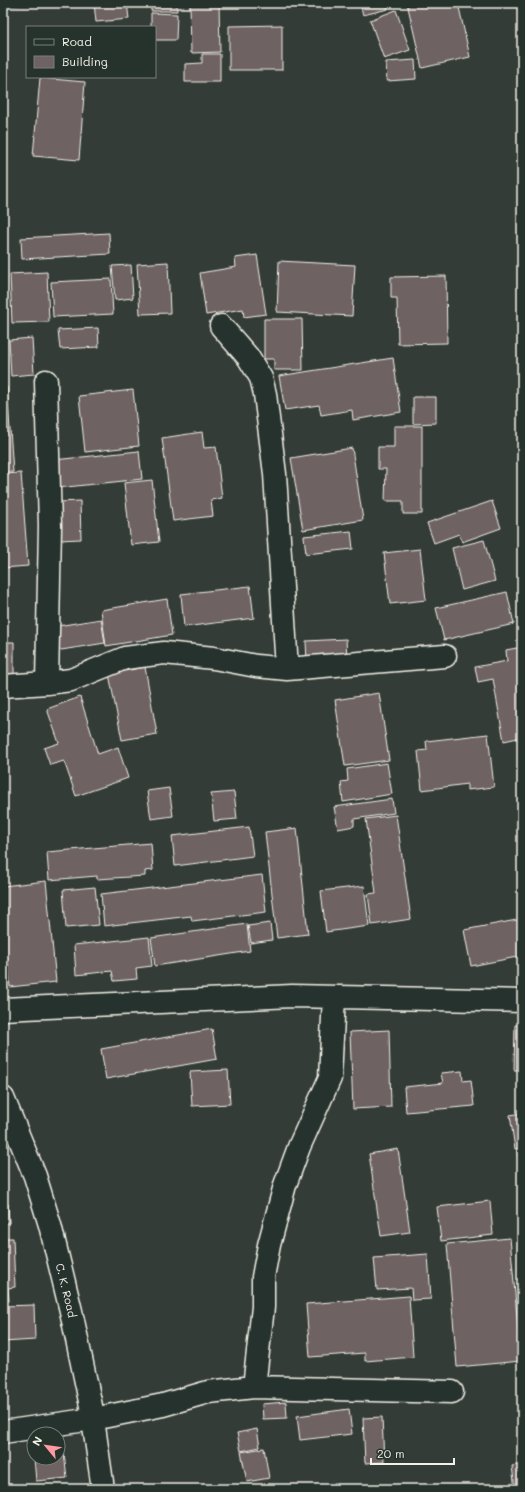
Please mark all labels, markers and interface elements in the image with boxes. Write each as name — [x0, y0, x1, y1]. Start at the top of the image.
legend — [26, 26, 156, 78]
text: Road — [62, 33, 92, 49]
text: Building — [62, 53, 108, 69]
street label: C. K. Road — [53, 1262, 80, 1319]
north arrow — [26, 1426, 66, 1466]
text: N — [28, 1434, 45, 1448]
scale bar — [371, 1440, 454, 1466]
text: 20 m — [377, 1445, 405, 1461]

